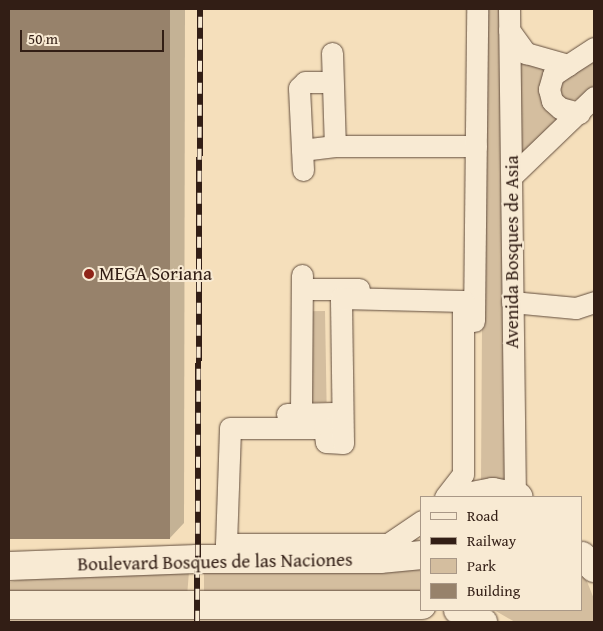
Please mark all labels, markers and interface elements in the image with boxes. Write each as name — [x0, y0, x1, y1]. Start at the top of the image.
scale bar — [22, 20, 166, 52]
text: 50 m — [28, 28, 58, 49]
street label: Avenida Bosques de Asia — [501, 155, 523, 349]
place label: MEGA Soriana — [99, 263, 212, 285]
marker: MEGA Soriana — [83, 268, 95, 280]
legend — [420, 496, 583, 611]
text: Road — [467, 505, 498, 526]
text: Railway — [467, 530, 516, 551]
street label: Boulevard Bosques de las Naciones — [77, 548, 353, 576]
text: Park — [467, 555, 496, 576]
text: Building — [467, 580, 520, 601]

